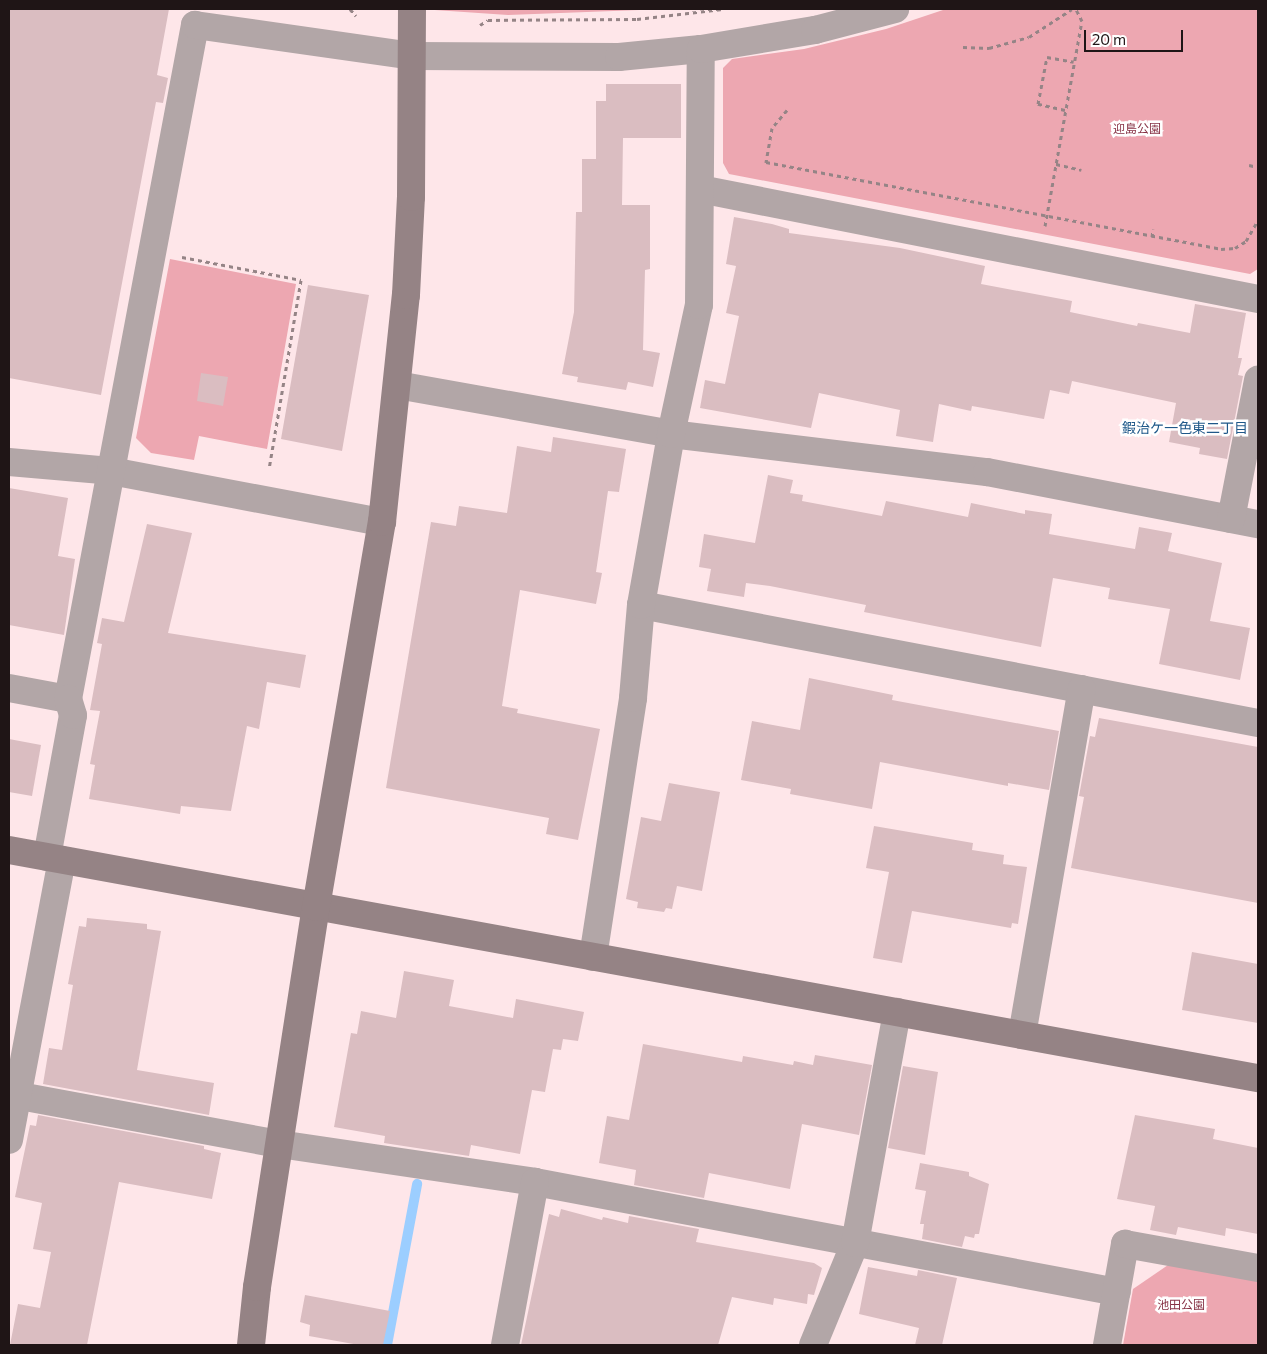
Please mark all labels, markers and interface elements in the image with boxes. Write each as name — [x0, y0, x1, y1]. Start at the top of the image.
scale bar — [1087, 20, 1186, 52]
text: 20 m — [1092, 30, 1126, 48]
park label: 迎島公園 — [1113, 122, 1161, 136]
district label: 鍜治ケ一色東二丁目 — [1122, 420, 1248, 436]
park label: 池田公園 — [1157, 1298, 1205, 1312]

